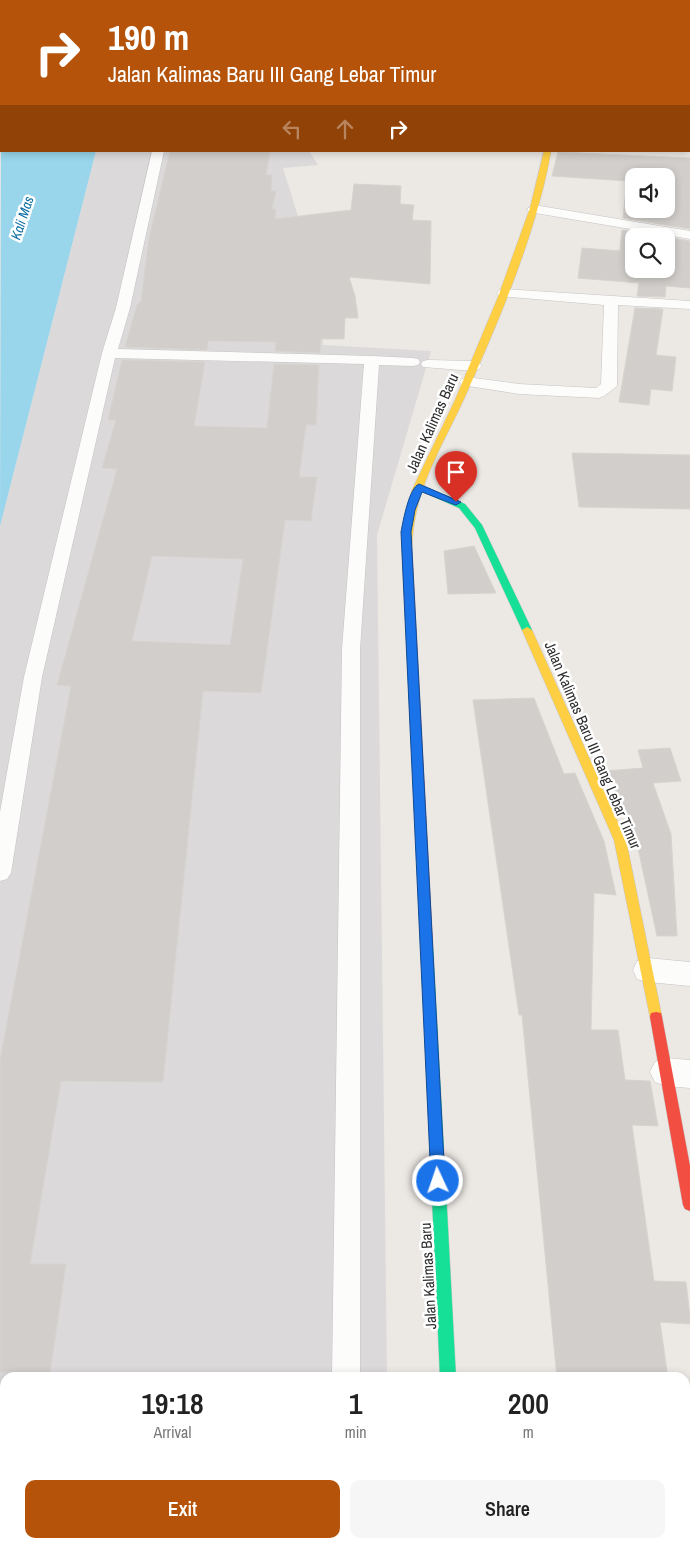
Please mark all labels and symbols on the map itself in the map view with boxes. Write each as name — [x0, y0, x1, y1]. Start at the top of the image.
water label: Kali Mas — [7, 194, 38, 242]
street label: Jalan Kalimas Baru — [401, 370, 463, 476]
pin — [435, 451, 477, 502]
street label: Jalan Kalimas Baru III Gang Lebar Timur — [540, 638, 646, 852]
position arrow — [411, 1154, 463, 1206]
street label: Jalan Kalimas Baru — [415, 1222, 441, 1330]

